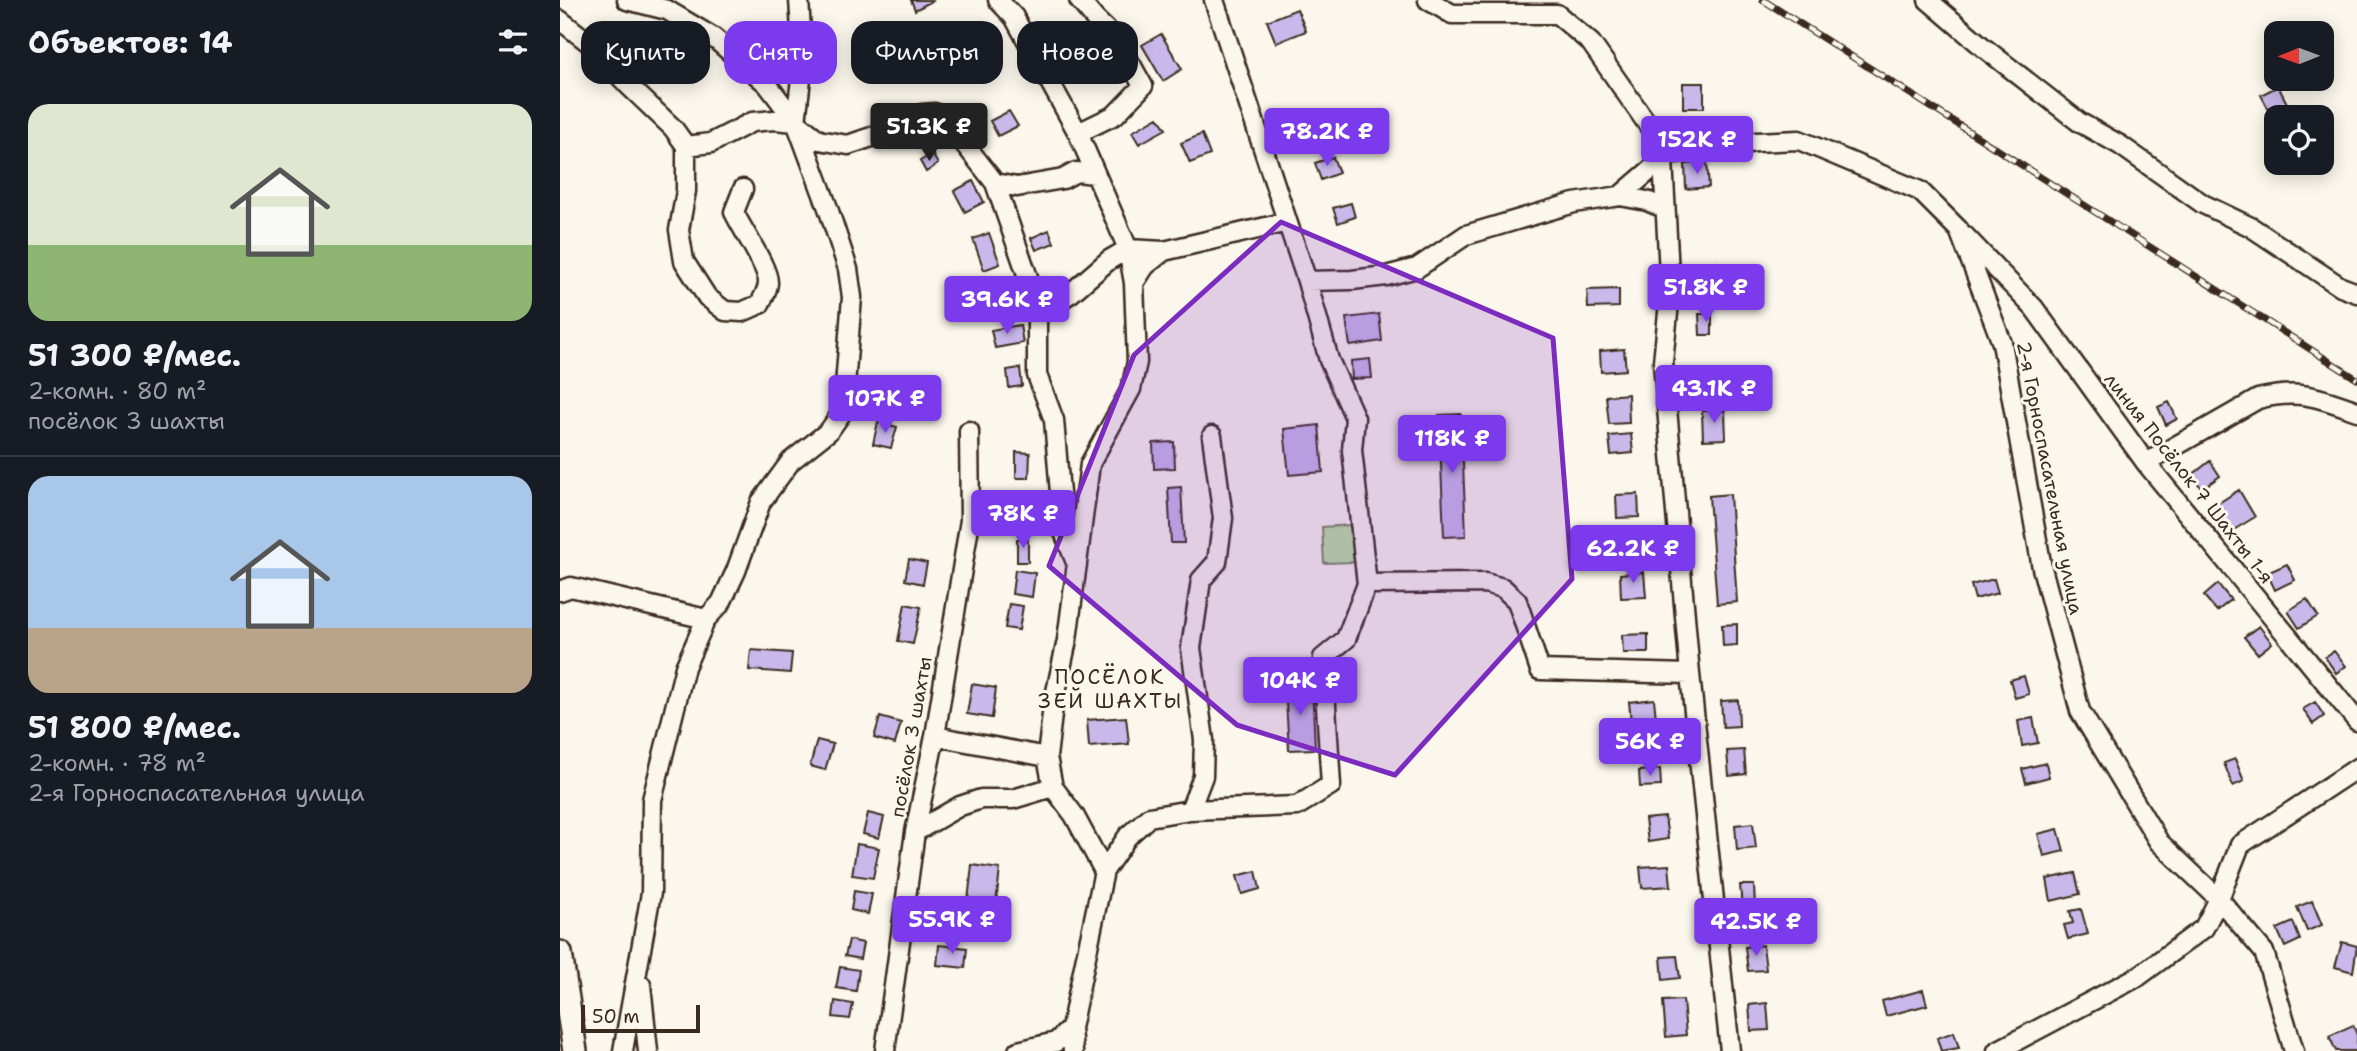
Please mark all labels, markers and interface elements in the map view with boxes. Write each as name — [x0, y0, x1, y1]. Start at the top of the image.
chip: Купить — [581, 21, 710, 84]
chip: Снять — [724, 21, 837, 84]
chip: Фильтры — [851, 21, 1003, 84]
chip: Новое — [1017, 21, 1138, 84]
north arrow — [2264, 21, 2334, 91]
map controls — [2264, 21, 2334, 175]
text: Объектов: 14 — [28, 22, 233, 63]
icon: filters — [494, 23, 532, 61]
pin: 51.3K ₽ — [864, 104, 994, 163]
button: locate — [2264, 105, 2334, 175]
pin: 78.2K ₽ — [1262, 108, 1392, 168]
text: 51.3K ₽ — [887, 111, 971, 141]
text: 78.2K ₽ — [1280, 116, 1374, 146]
pin: 152K ₽ — [1640, 116, 1754, 176]
text: 152K ₽ — [1657, 124, 1737, 154]
icon: home — [217, 149, 343, 275]
pin: 51.8K ₽ — [1641, 264, 1771, 324]
text: 51.8K ₽ — [1664, 272, 1748, 302]
pin: 39.6K ₽ — [942, 276, 1072, 336]
text: 39.6K ₽ — [960, 284, 1054, 314]
text: 51 300 ₽/мес. — [28, 335, 241, 376]
street label: 2-я Горноспасательная улица — [2011, 339, 2089, 617]
pin: 43.1K ₽ — [1649, 366, 1779, 425]
street label: линия Посёлок 7 Шахты 1-я — [2099, 367, 2279, 589]
text: 43.1K ₽ — [1672, 373, 1756, 403]
text: 2-комн. · 80 m² — [28, 376, 207, 406]
pin: 107K ₽ — [828, 376, 942, 435]
text: 107K ₽ — [844, 383, 926, 413]
text: посёлок 3 шахты — [28, 406, 225, 436]
pin: 118K ₽ — [1395, 416, 1509, 475]
text: 118K ₽ — [1414, 423, 1490, 453]
pin: 78K ₽ — [974, 490, 1072, 550]
text: 78K ₽ — [987, 498, 1059, 528]
icon: home — [217, 521, 343, 647]
pin: 62.2K ₽ — [1568, 526, 1698, 585]
text: 62.2K ₽ — [1586, 533, 1680, 563]
street label: посёлок 3 шахты — [885, 655, 937, 819]
pin: 104K ₽ — [1243, 658, 1357, 717]
district label: ПОСЁЛОК 3ЕЙ ШАХТЫ — [1037, 663, 1183, 715]
text: 104K ₽ — [1259, 665, 1341, 695]
text: 51 800 ₽/мес. — [28, 707, 241, 748]
pin: 56K ₽ — [1601, 718, 1699, 778]
text: 56K ₽ — [1615, 726, 1685, 756]
text: 2-комн. · 78 m² — [28, 748, 206, 778]
text: 2-я Горноспасательная улица — [28, 778, 365, 808]
pin: 55.9K ₽ — [887, 897, 1017, 956]
pin: 42.5K ₽ — [1691, 898, 1821, 958]
text: 55.9K ₽ — [908, 904, 996, 934]
text: 42.5K ₽ — [1710, 906, 1802, 936]
scale bar — [581, 1002, 700, 1034]
text: 50 m — [592, 1004, 640, 1029]

